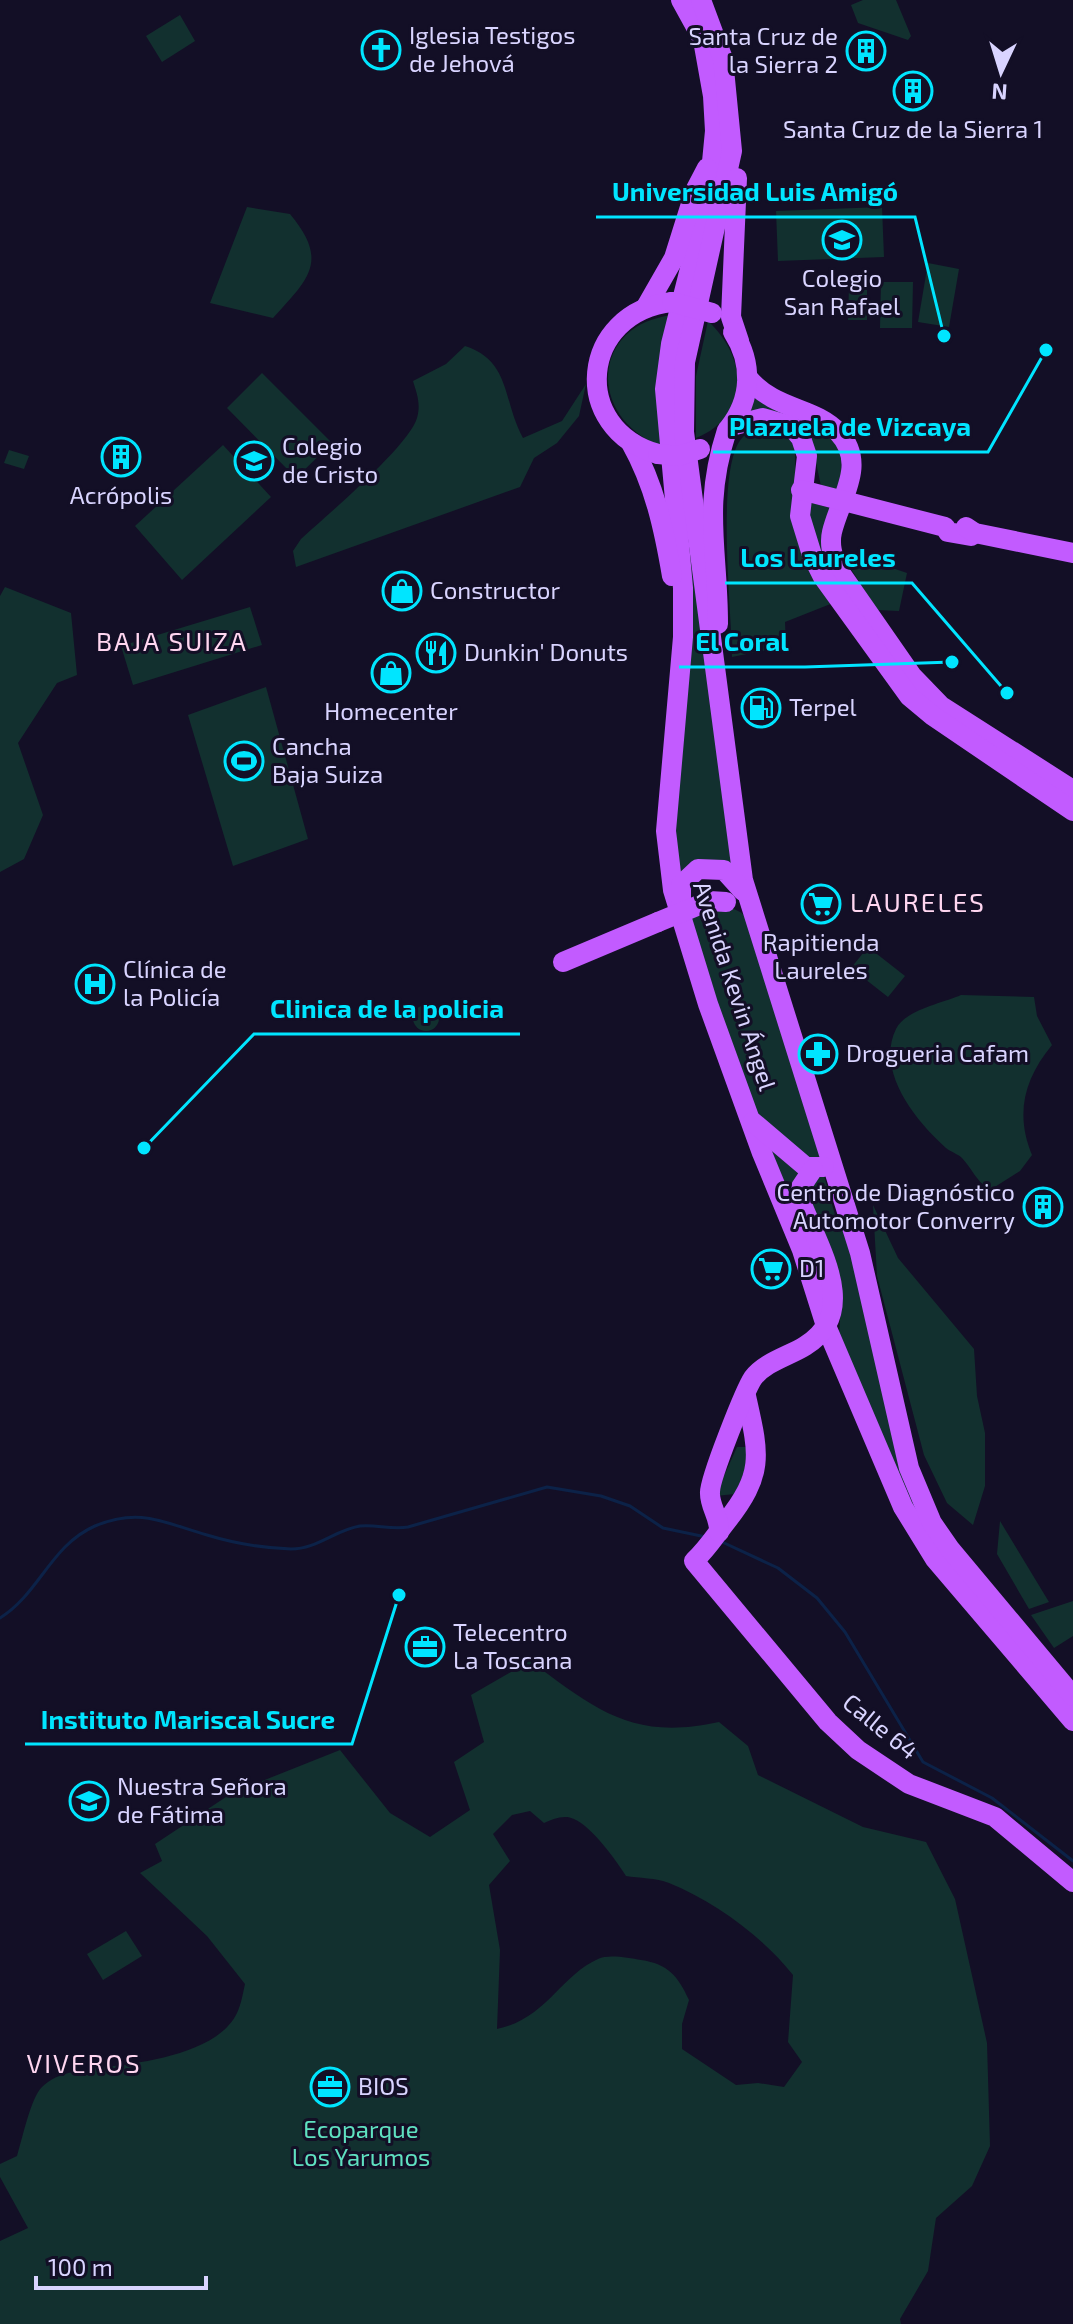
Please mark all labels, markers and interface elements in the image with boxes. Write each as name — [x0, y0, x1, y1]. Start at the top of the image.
place label: Iglesia Testigos de Jehová — [409, 20, 575, 77]
place label: Santa Cruz de la Sierra 2 — [689, 21, 838, 78]
church icon: Iglesia Testigos de Jehová — [360, 29, 402, 71]
building icon: Santa Cruz de la Sierra 2 — [845, 30, 887, 72]
north arrow — [961, 32, 1041, 112]
building icon: Santa Cruz de la Sierra 1 — [892, 70, 934, 112]
text: N — [991, 79, 1008, 106]
place label: Santa Cruz de la Sierra 1 — [783, 114, 1043, 143]
callout: Universidad Luis Amigó — [596, 167, 915, 217]
text: Universidad Luis Amigó — [612, 175, 898, 206]
school or university icon: Colegio San Rafael — [821, 219, 863, 261]
place label: Colegio San Rafael — [784, 263, 900, 320]
callout: Plazuela de Vizcaya — [713, 402, 988, 452]
text: Plazuela de Vizcaya — [729, 410, 971, 442]
place label: Colegio de Cristo — [282, 431, 378, 488]
building icon: Acrópolis — [100, 436, 142, 478]
school or university icon: Colegio de Cristo — [233, 440, 275, 482]
place label: Acrópolis — [70, 480, 172, 509]
callout: Los Laureles — [725, 533, 912, 583]
text: Los Laureles — [740, 541, 896, 572]
shop icon: Constructor — [381, 570, 423, 612]
place label: Constructor — [430, 575, 560, 604]
callout: El Coral — [679, 617, 805, 667]
district label: BAJA SUIZA — [96, 625, 248, 656]
text: El Coral — [695, 625, 789, 656]
restaurant icon: Dunkin' Donuts — [415, 632, 457, 674]
place label: Dunkin' Donuts — [464, 637, 628, 666]
shop icon: Homecenter — [370, 652, 412, 694]
fuel station icon: Terpel — [740, 687, 782, 729]
place label: Terpel — [789, 692, 857, 721]
place label: Homecenter — [324, 696, 458, 725]
place label: Cancha Baja Suiza — [272, 731, 383, 788]
sports icon: Cancha Baja Suiza — [223, 740, 265, 782]
street label: Avenida Kevin Ángel — [688, 877, 783, 1094]
supermarket icon: Rapitienda Laureles — [800, 883, 842, 925]
district label: LAURELES — [850, 886, 986, 917]
place label: Rapitienda Laureles — [763, 927, 879, 984]
place label: Clínica de la Policía — [123, 954, 227, 1011]
hospital icon: Clínica de la Policía — [74, 963, 116, 1005]
callout: Clinica de la policia — [254, 984, 520, 1034]
text: Clinica de la policia — [270, 992, 504, 1023]
pharmacy icon: Drogueria Cafam — [797, 1033, 839, 1075]
place label: Drogueria Cafam — [846, 1038, 1029, 1067]
place label: Centro de Diagnóstico Automotor Converry — [777, 1177, 1015, 1234]
building icon: Centro de Diagnóstico Automotor Converry — [1022, 1186, 1064, 1228]
supermarket icon: D1 — [750, 1248, 792, 1290]
place label: D1 — [799, 1253, 825, 1282]
place label: Telecentro La Toscana — [453, 1617, 572, 1674]
office icon: Telecentro La Toscana — [404, 1626, 446, 1668]
street label: Calle 64 — [838, 1687, 924, 1765]
callout: Instituto Mariscal Sucre — [25, 1694, 352, 1744]
text: Instituto Mariscal Sucre — [41, 1703, 335, 1734]
place label: Nuestra Señora de Fátima — [117, 1771, 287, 1828]
school or university icon: Nuestra Señora de Fátima — [68, 1780, 110, 1822]
district label: VIVEROS — [26, 2047, 142, 2078]
office icon: BIOS — [309, 2066, 351, 2108]
place label: BIOS — [358, 2071, 409, 2100]
park label: Ecoparque Los Yarumos — [292, 2114, 430, 2171]
scale bar — [36, 2240, 206, 2290]
text: 100 m — [48, 2252, 113, 2281]

